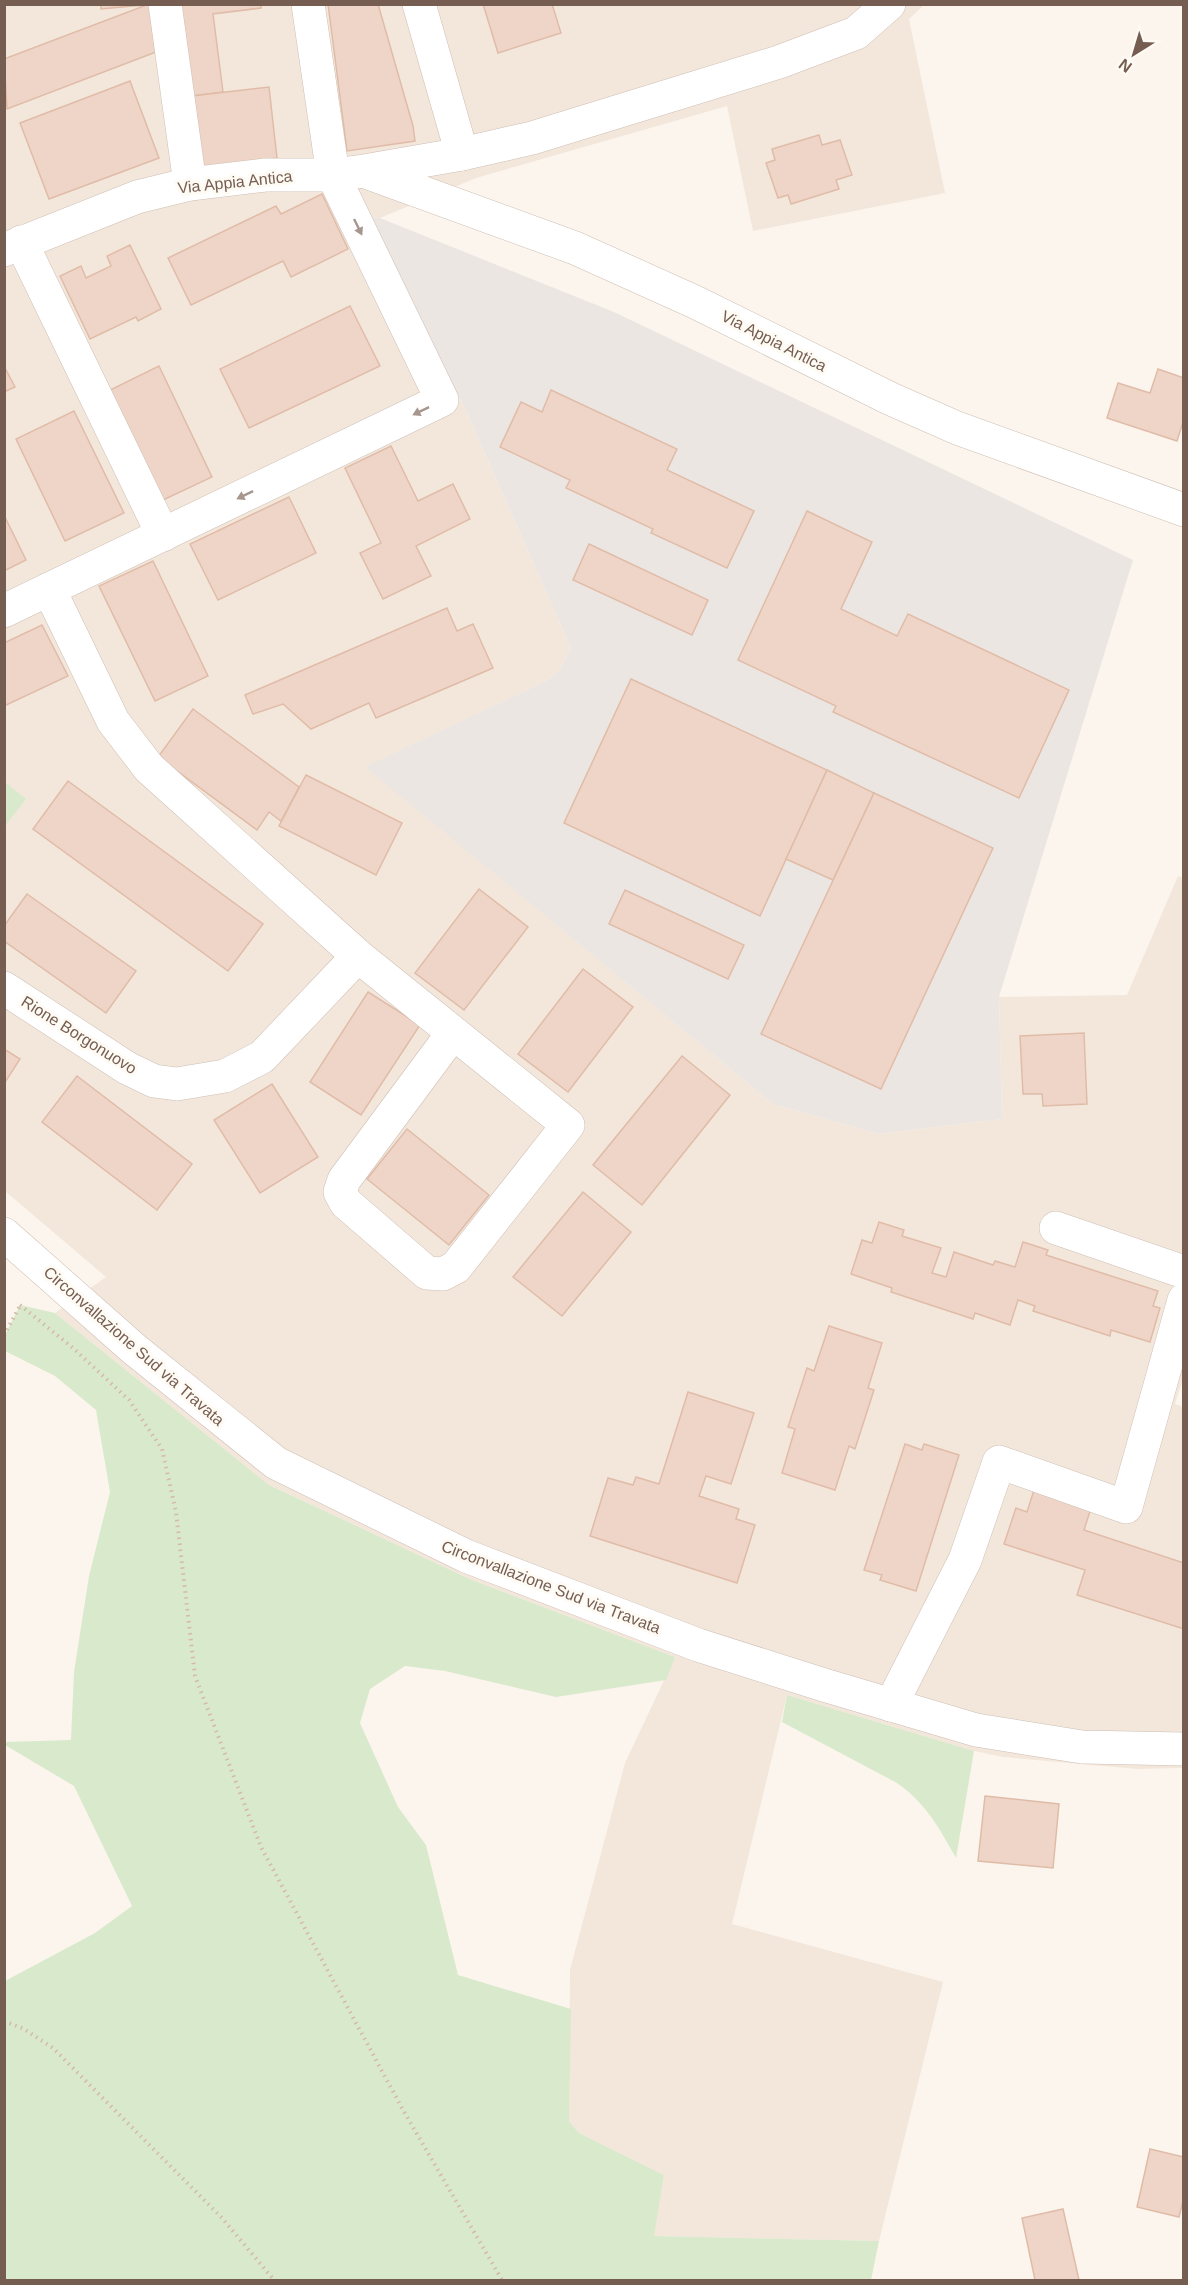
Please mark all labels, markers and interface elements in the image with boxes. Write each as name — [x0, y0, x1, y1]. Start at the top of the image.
north arrow — [1104, 24, 1164, 84]
text: N — [1116, 55, 1135, 76]
street label: Via Appia Antica — [177, 168, 293, 196]
one-way arrow — [354, 219, 363, 236]
street label: Via Appia Antica — [719, 307, 829, 375]
one-way arrow — [412, 406, 429, 415]
one-way arrow — [236, 490, 254, 500]
street label: Rione Borgonuovo — [18, 993, 140, 1077]
street label: Circonvallazione Sud via Travata — [40, 1263, 228, 1429]
street label: Circonvallazione Sud via Travata — [439, 1537, 663, 1637]

